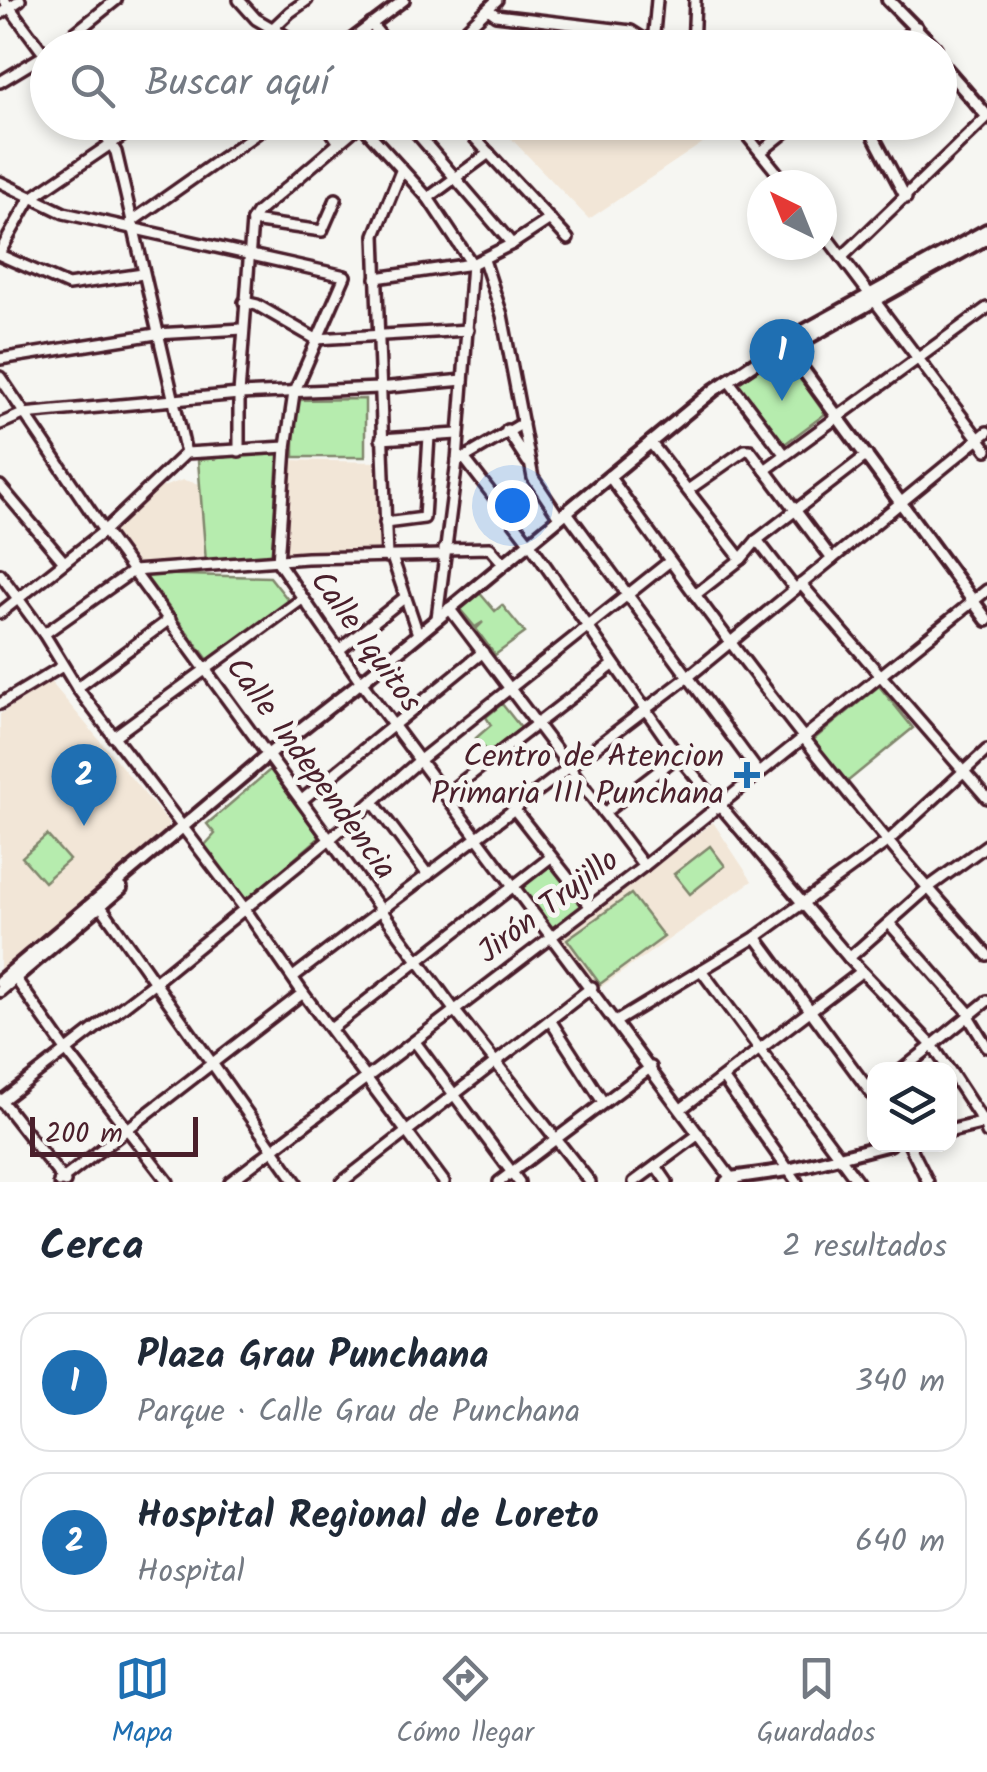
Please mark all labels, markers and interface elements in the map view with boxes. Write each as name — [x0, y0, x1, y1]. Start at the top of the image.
search box — [30, 30, 957, 140]
text: Buscar aquí — [145, 55, 329, 115]
icon: search — [65, 58, 120, 113]
north arrow — [747, 170, 837, 260]
pin: 1 — [750, 318, 814, 401]
your location — [487, 480, 538, 531]
street label: Calle Iquitos — [296, 560, 435, 724]
street label: Calle Independencia — [211, 647, 409, 891]
place label: Centro de Atencion Primaria III Punchana — [431, 732, 724, 820]
pin: 2 — [52, 744, 116, 826]
marker: Centro de Atencion Primaria III Punchana — [734, 762, 760, 788]
street label: Jirón Trujillo — [467, 837, 631, 977]
map controls — [867, 1062, 957, 1152]
button: layers — [867, 1062, 957, 1152]
scale bar — [30, 1112, 198, 1156]
text: 200 m — [45, 1112, 123, 1157]
text: Cerca — [40, 1214, 144, 1281]
text: 2 resultados — [782, 1222, 947, 1273]
text: Plaza Grau Punchana — [137, 1327, 489, 1387]
text: 1 — [70, 1357, 79, 1408]
text: 340 m — [855, 1357, 945, 1408]
text: Parque · Calle Grau de Punchana — [137, 1387, 580, 1438]
text: Hospital Regional de Loreto — [137, 1487, 599, 1547]
text: 2 — [65, 1517, 84, 1568]
text: 640 m — [855, 1517, 945, 1568]
text: Hospital — [137, 1547, 245, 1598]
tab: Mapa — [111, 1651, 173, 1756]
tab: Cómo llegar — [396, 1651, 534, 1756]
tab: Guardados — [757, 1651, 876, 1756]

